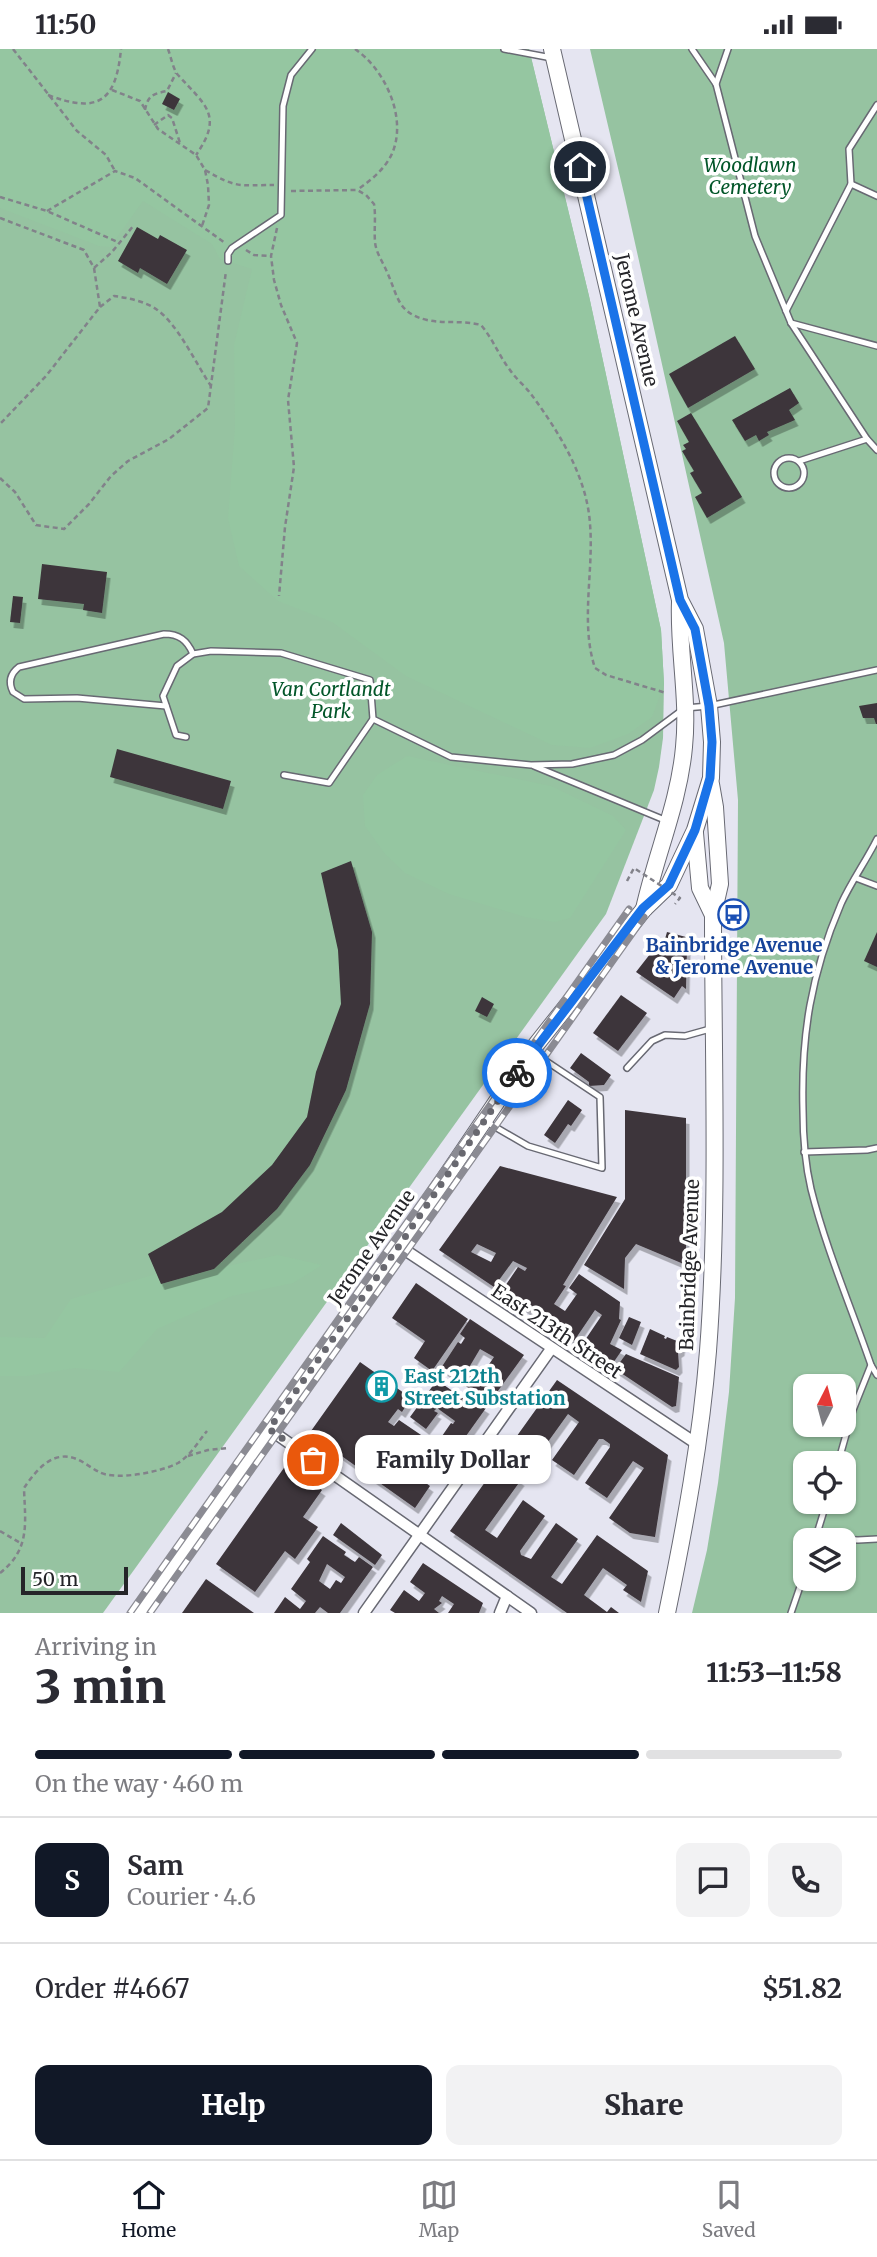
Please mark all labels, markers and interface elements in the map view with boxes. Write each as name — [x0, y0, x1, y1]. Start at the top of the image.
text: 11:50 — [35, 8, 97, 41]
pin — [550, 137, 610, 197]
icon: home — [561, 148, 599, 186]
park label: Woodlawn Cemetery — [704, 153, 796, 199]
street label: Jerome Avenue — [610, 250, 664, 389]
park label: Van Cortlandt Park — [271, 677, 391, 723]
bus stop icon: Bainbridge Avenue & Jerome Avenue — [717, 897, 751, 931]
place label: Bainbridge Avenue & Jerome Avenue — [645, 933, 823, 979]
courier — [482, 1038, 552, 1108]
icon: bike — [498, 1054, 536, 1092]
street label: Bainbridge Avenue — [674, 1179, 704, 1351]
street label: Jerome Avenue — [322, 1185, 420, 1310]
street label: East 213th Street — [487, 1278, 627, 1384]
place label: East 212th Street Substation — [404, 1364, 566, 1410]
building icon: East 212th Street Substation — [364, 1370, 398, 1404]
north arrow — [793, 1374, 856, 1437]
map controls — [793, 1374, 856, 1591]
pin — [283, 1430, 343, 1490]
callout: Family Dollar — [355, 1435, 551, 1485]
icon: bag — [294, 1441, 332, 1479]
text: Family Dollar — [376, 1445, 530, 1474]
button: locate — [793, 1451, 856, 1514]
button: layers — [793, 1528, 856, 1591]
scale bar — [21, 1564, 128, 1596]
text: 50 m — [32, 1567, 78, 1591]
text: Arriving in — [35, 1632, 157, 1661]
text: 11:53–11:58 — [706, 1656, 842, 1689]
text: 3 min — [35, 1658, 166, 1716]
text: On the way · 460 m — [35, 1769, 243, 1798]
button: chat — [676, 1843, 750, 1917]
button: phone — [768, 1843, 842, 1917]
text: Sam — [127, 1849, 184, 1882]
text: S — [64, 1864, 80, 1897]
text: Courier · 4.6 — [127, 1882, 256, 1911]
text: Order #4667 — [35, 1972, 190, 2005]
text: $51.82 — [762, 1972, 842, 2005]
button: Help — [35, 2065, 432, 2145]
button: Share — [446, 2065, 842, 2145]
tab: Home — [121, 2176, 176, 2242]
tab: Map — [419, 2176, 459, 2242]
tab: Saved — [702, 2176, 756, 2242]

